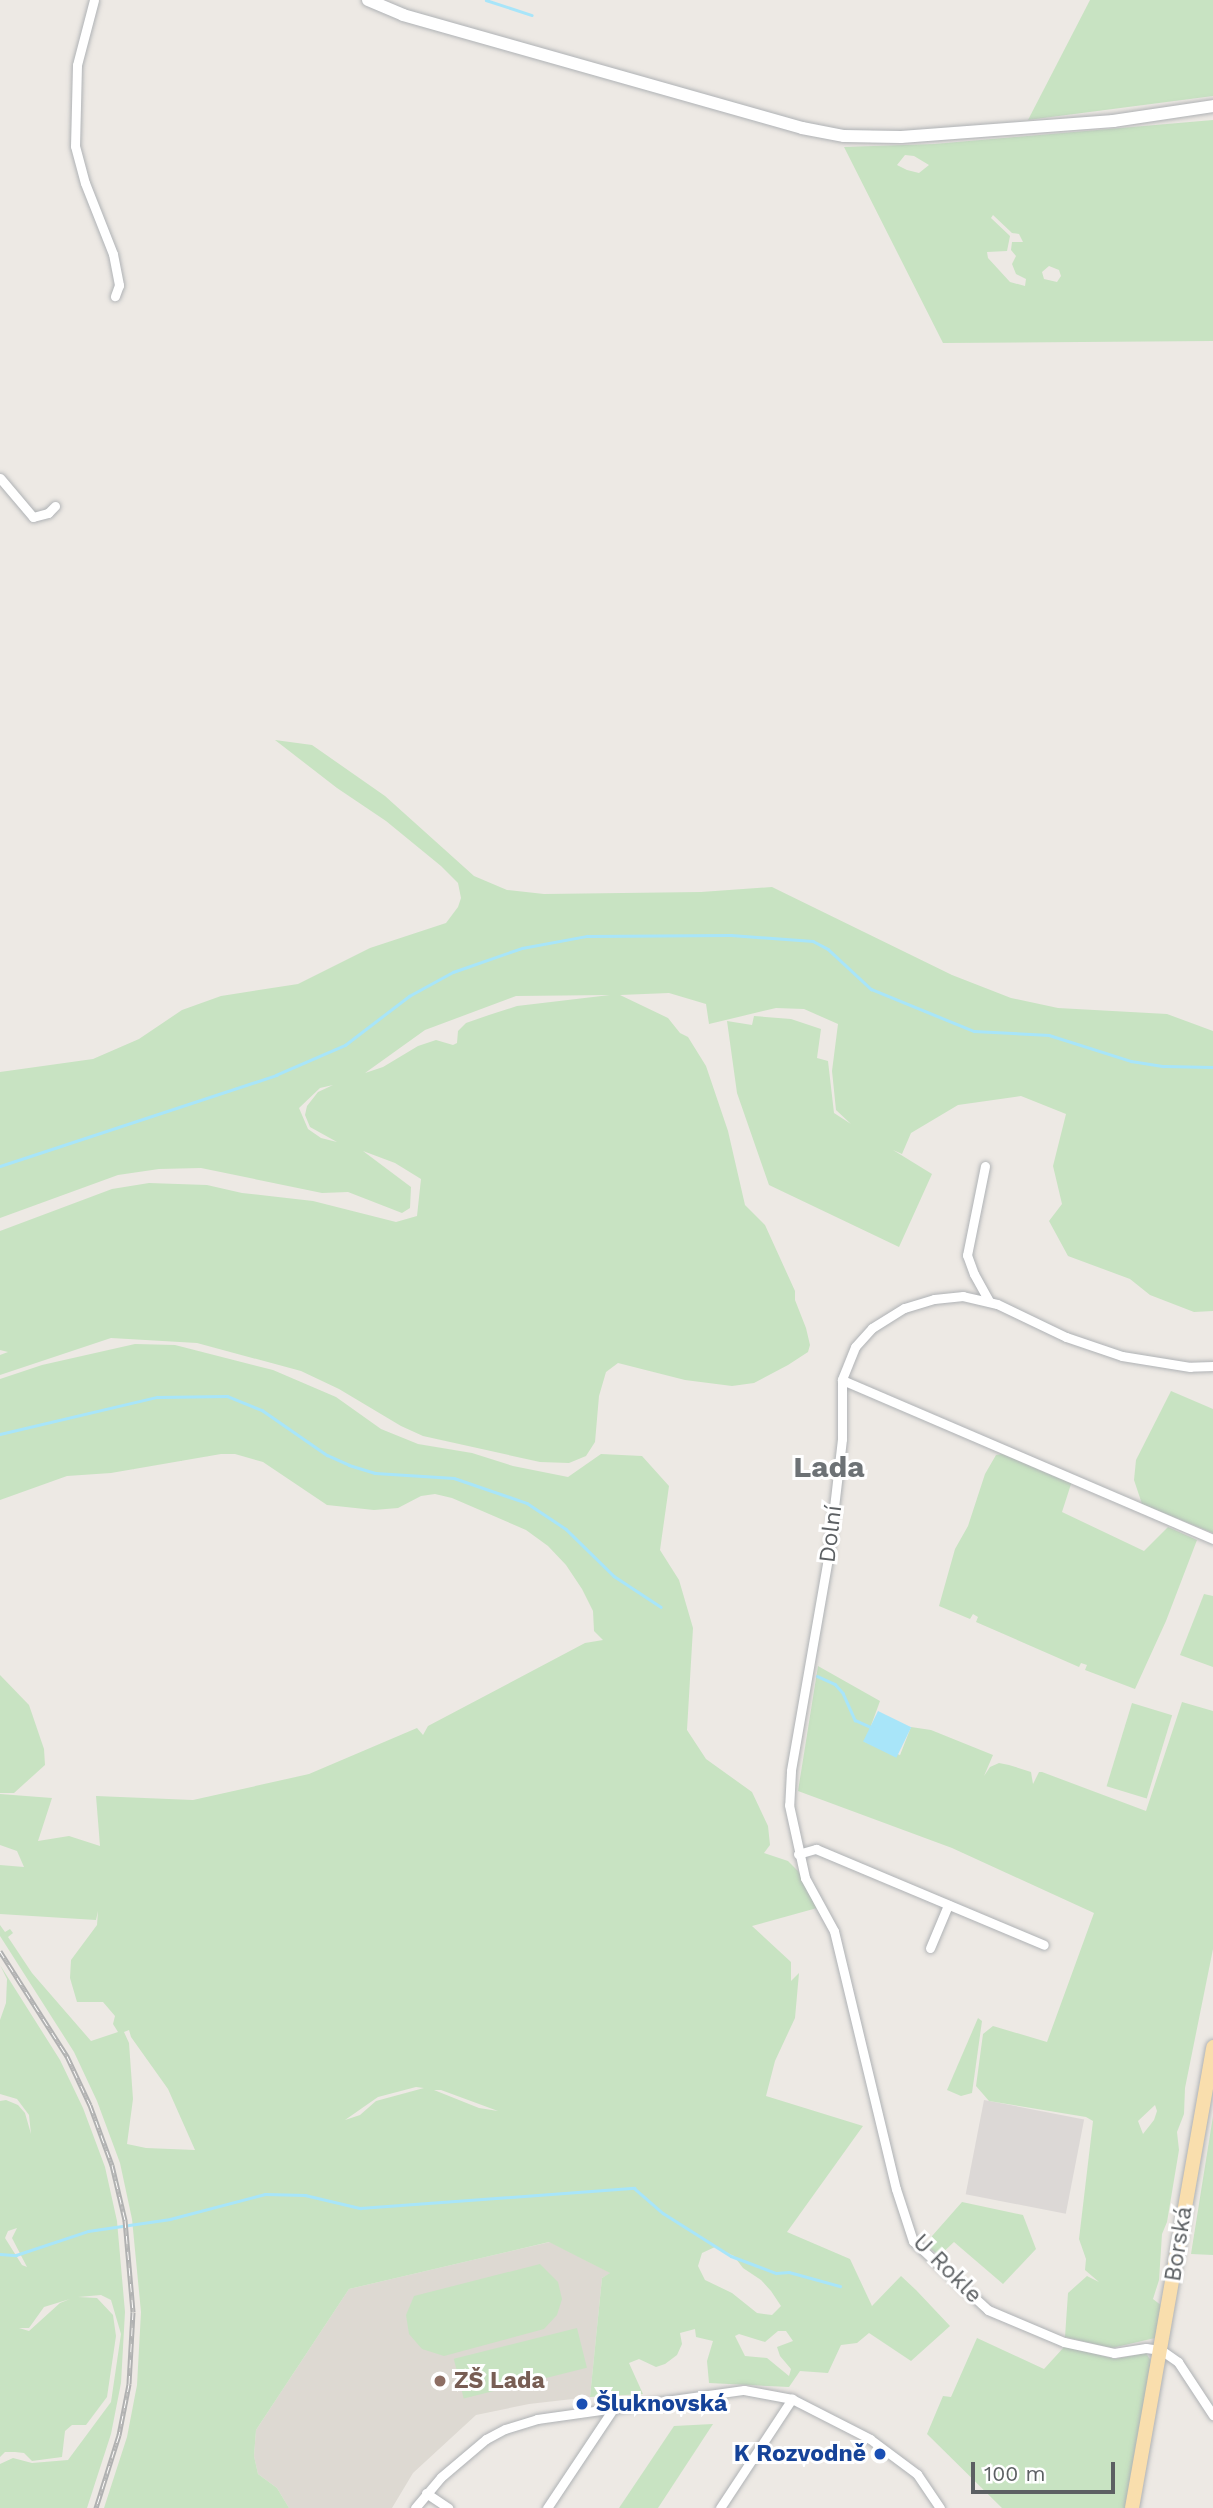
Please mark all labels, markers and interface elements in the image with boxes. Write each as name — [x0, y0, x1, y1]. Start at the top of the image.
district label: Lada — [793, 1449, 865, 1485]
street label: Dolní — [814, 1504, 848, 1564]
street label: Borská — [1159, 2204, 1199, 2284]
street label: U Rokle — [907, 2229, 987, 2309]
place label: ZŠ Lada — [454, 2367, 545, 2395]
marker: ZŠ Lada — [432, 2373, 448, 2389]
place label: Šluknovská — [596, 2390, 727, 2418]
marker: Šluknovská — [574, 2396, 590, 2412]
place label: K Rozvodně — [734, 2440, 866, 2468]
marker: K Rozvodně — [872, 2446, 888, 2462]
scale bar — [975, 2448, 1118, 2492]
text: 100 m — [984, 2461, 1046, 2486]

